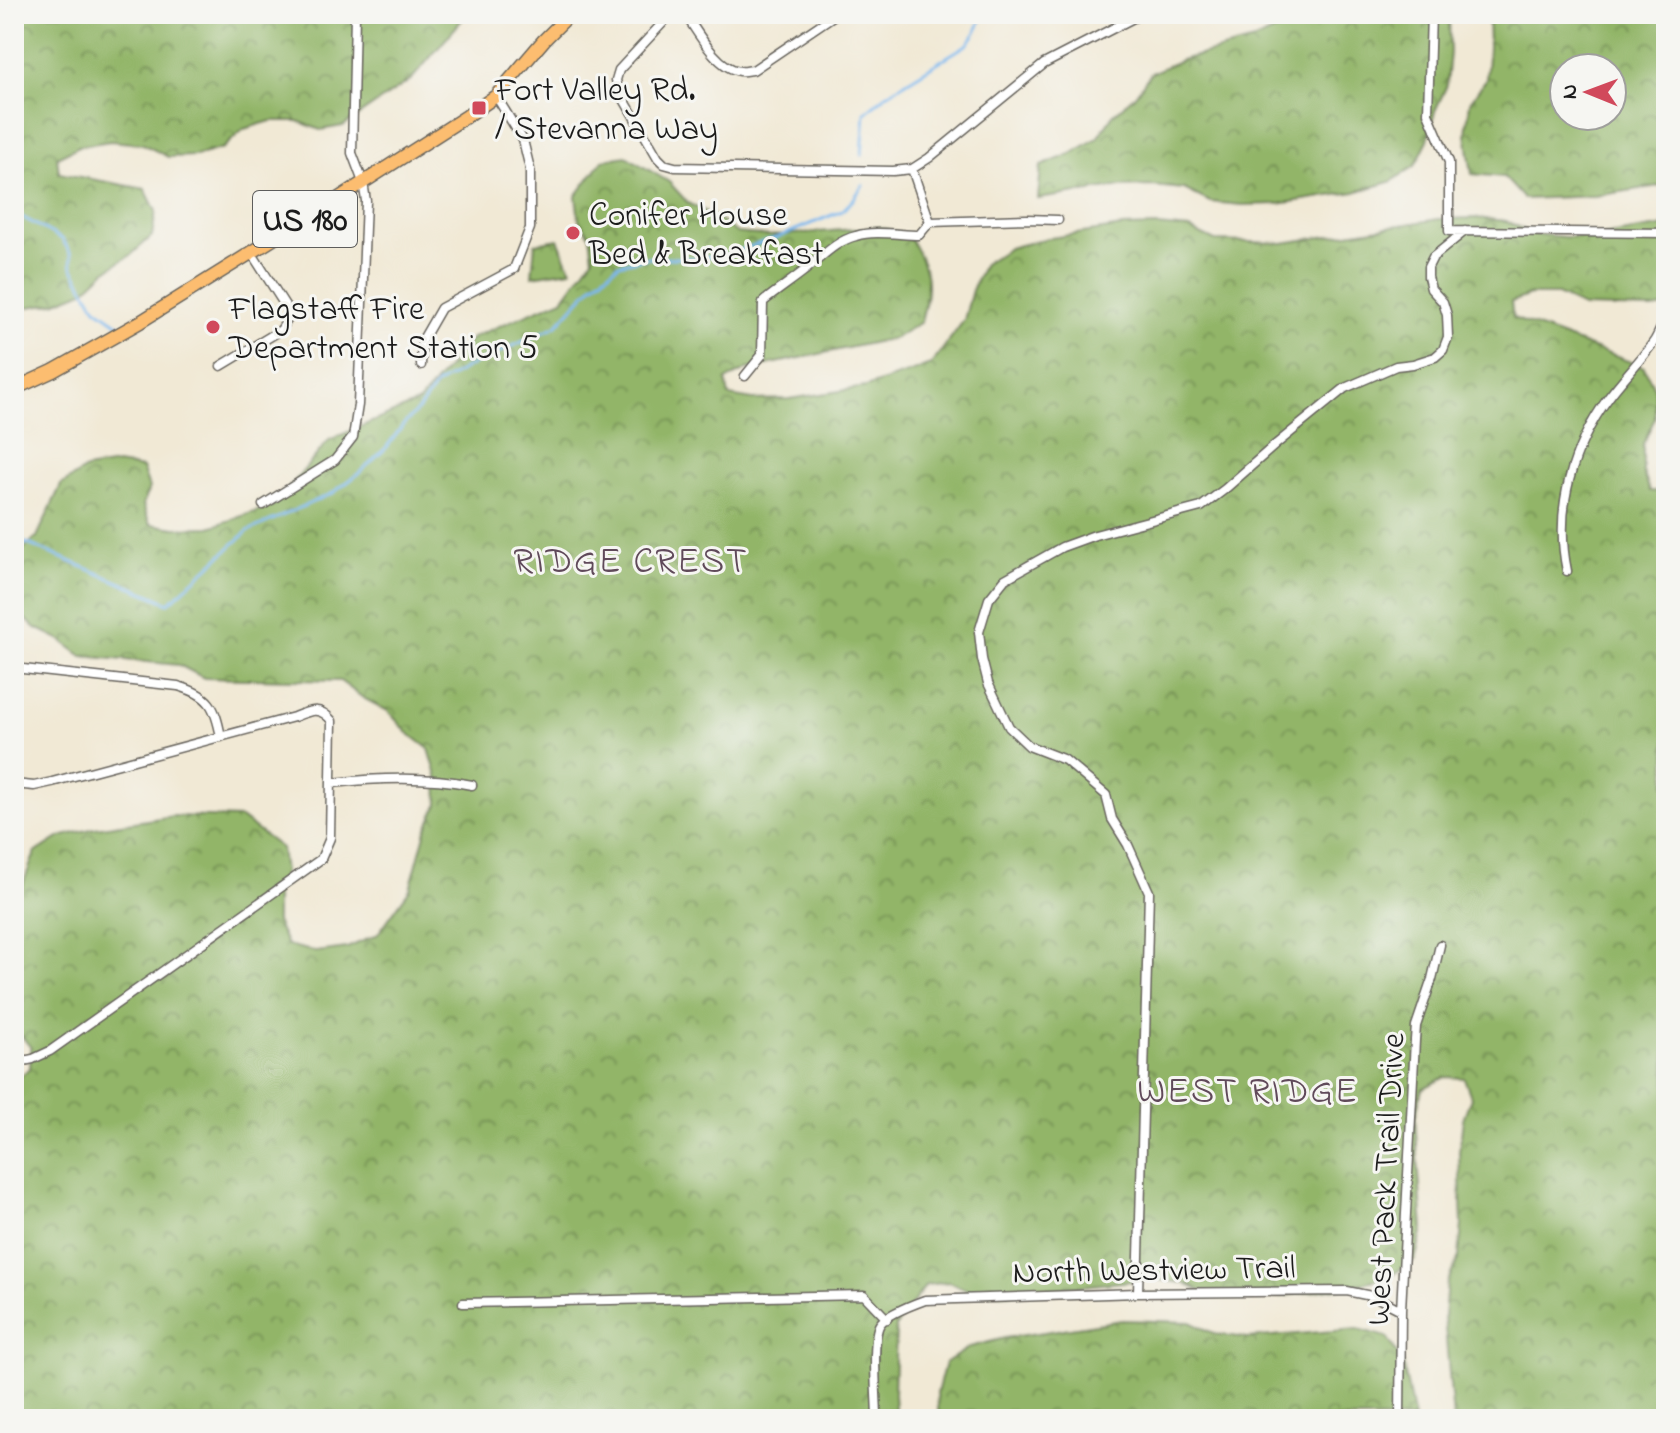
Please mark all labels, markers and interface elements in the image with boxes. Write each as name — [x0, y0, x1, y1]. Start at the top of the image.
north arrow — [1548, 52, 1628, 132]
place label: Fort Valley Rd. / Stevanna Way — [494, 67, 718, 156]
text: N — [1555, 84, 1587, 99]
marker: Fort Valley Rd. / Stevanna Way — [470, 99, 488, 117]
road number: US 180 — [253, 191, 357, 247]
place label: Conifer House Bed & Breakfast — [588, 192, 824, 281]
marker: Conifer House Bed & Breakfast — [564, 224, 582, 242]
place label: Flagstaff Fire Department Station 5 — [228, 286, 538, 375]
marker: Flagstaff Fire Department Station 5 — [204, 318, 222, 336]
district label: RIDGE CREST — [513, 537, 749, 590]
street label: West Pack Trail Drive — [1355, 1031, 1421, 1327]
district label: WEST RIDGE — [1137, 1067, 1359, 1120]
street label: North Westview Trail — [1012, 1245, 1296, 1299]

